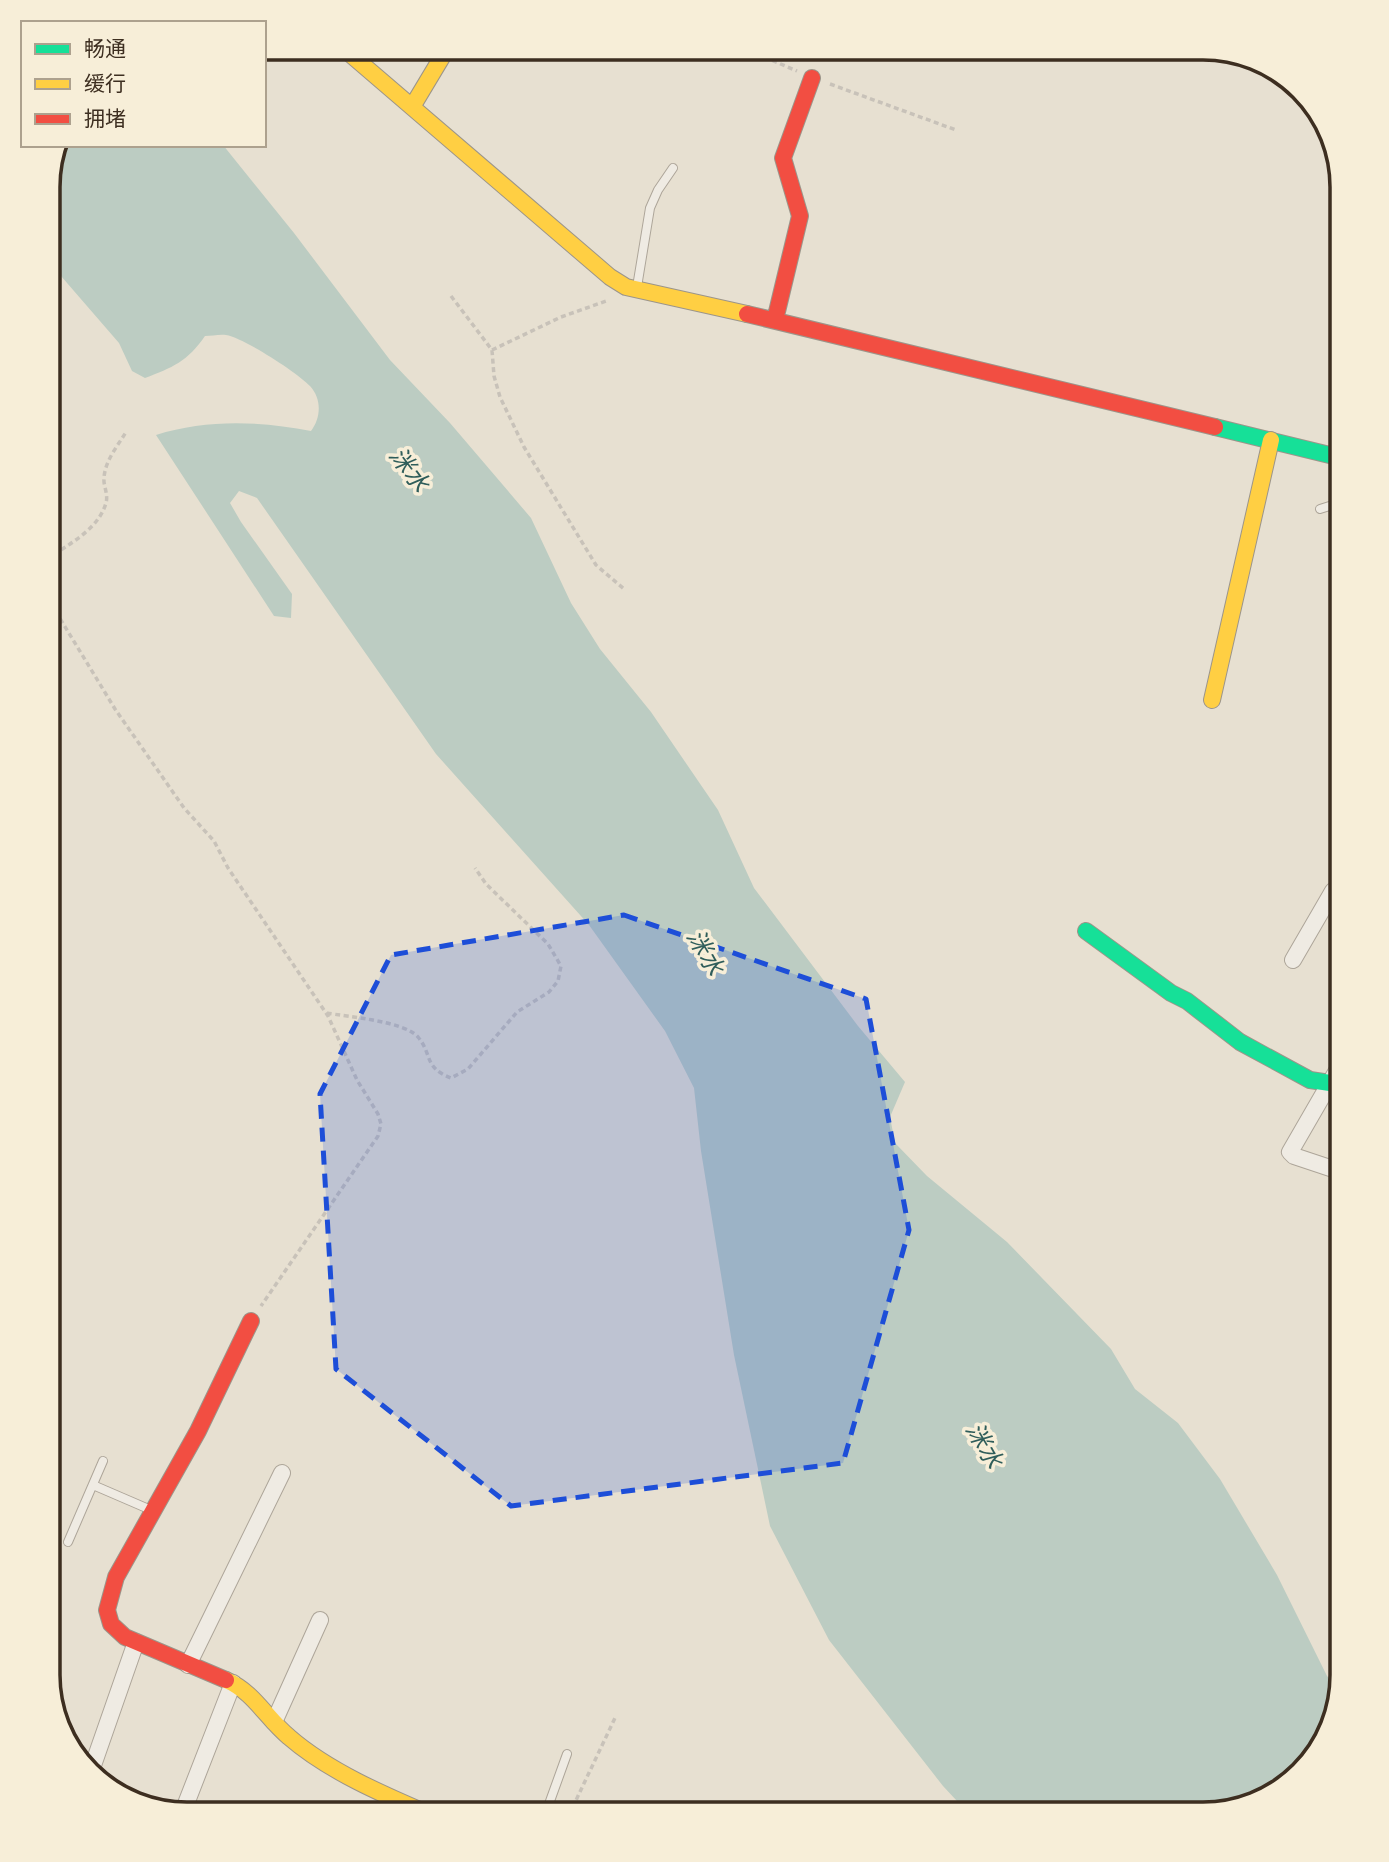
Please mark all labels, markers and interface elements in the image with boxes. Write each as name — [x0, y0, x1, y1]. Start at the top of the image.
legend — [21, 21, 266, 147]
text: 畅通 — [84, 34, 126, 62]
text: 缓行 — [84, 69, 126, 97]
text: 拥堵 — [84, 104, 126, 132]
water label: 洣水 — [383, 440, 438, 499]
water label: 洣水 — [680, 923, 732, 982]
water label: 洣水 — [959, 1416, 1011, 1475]

